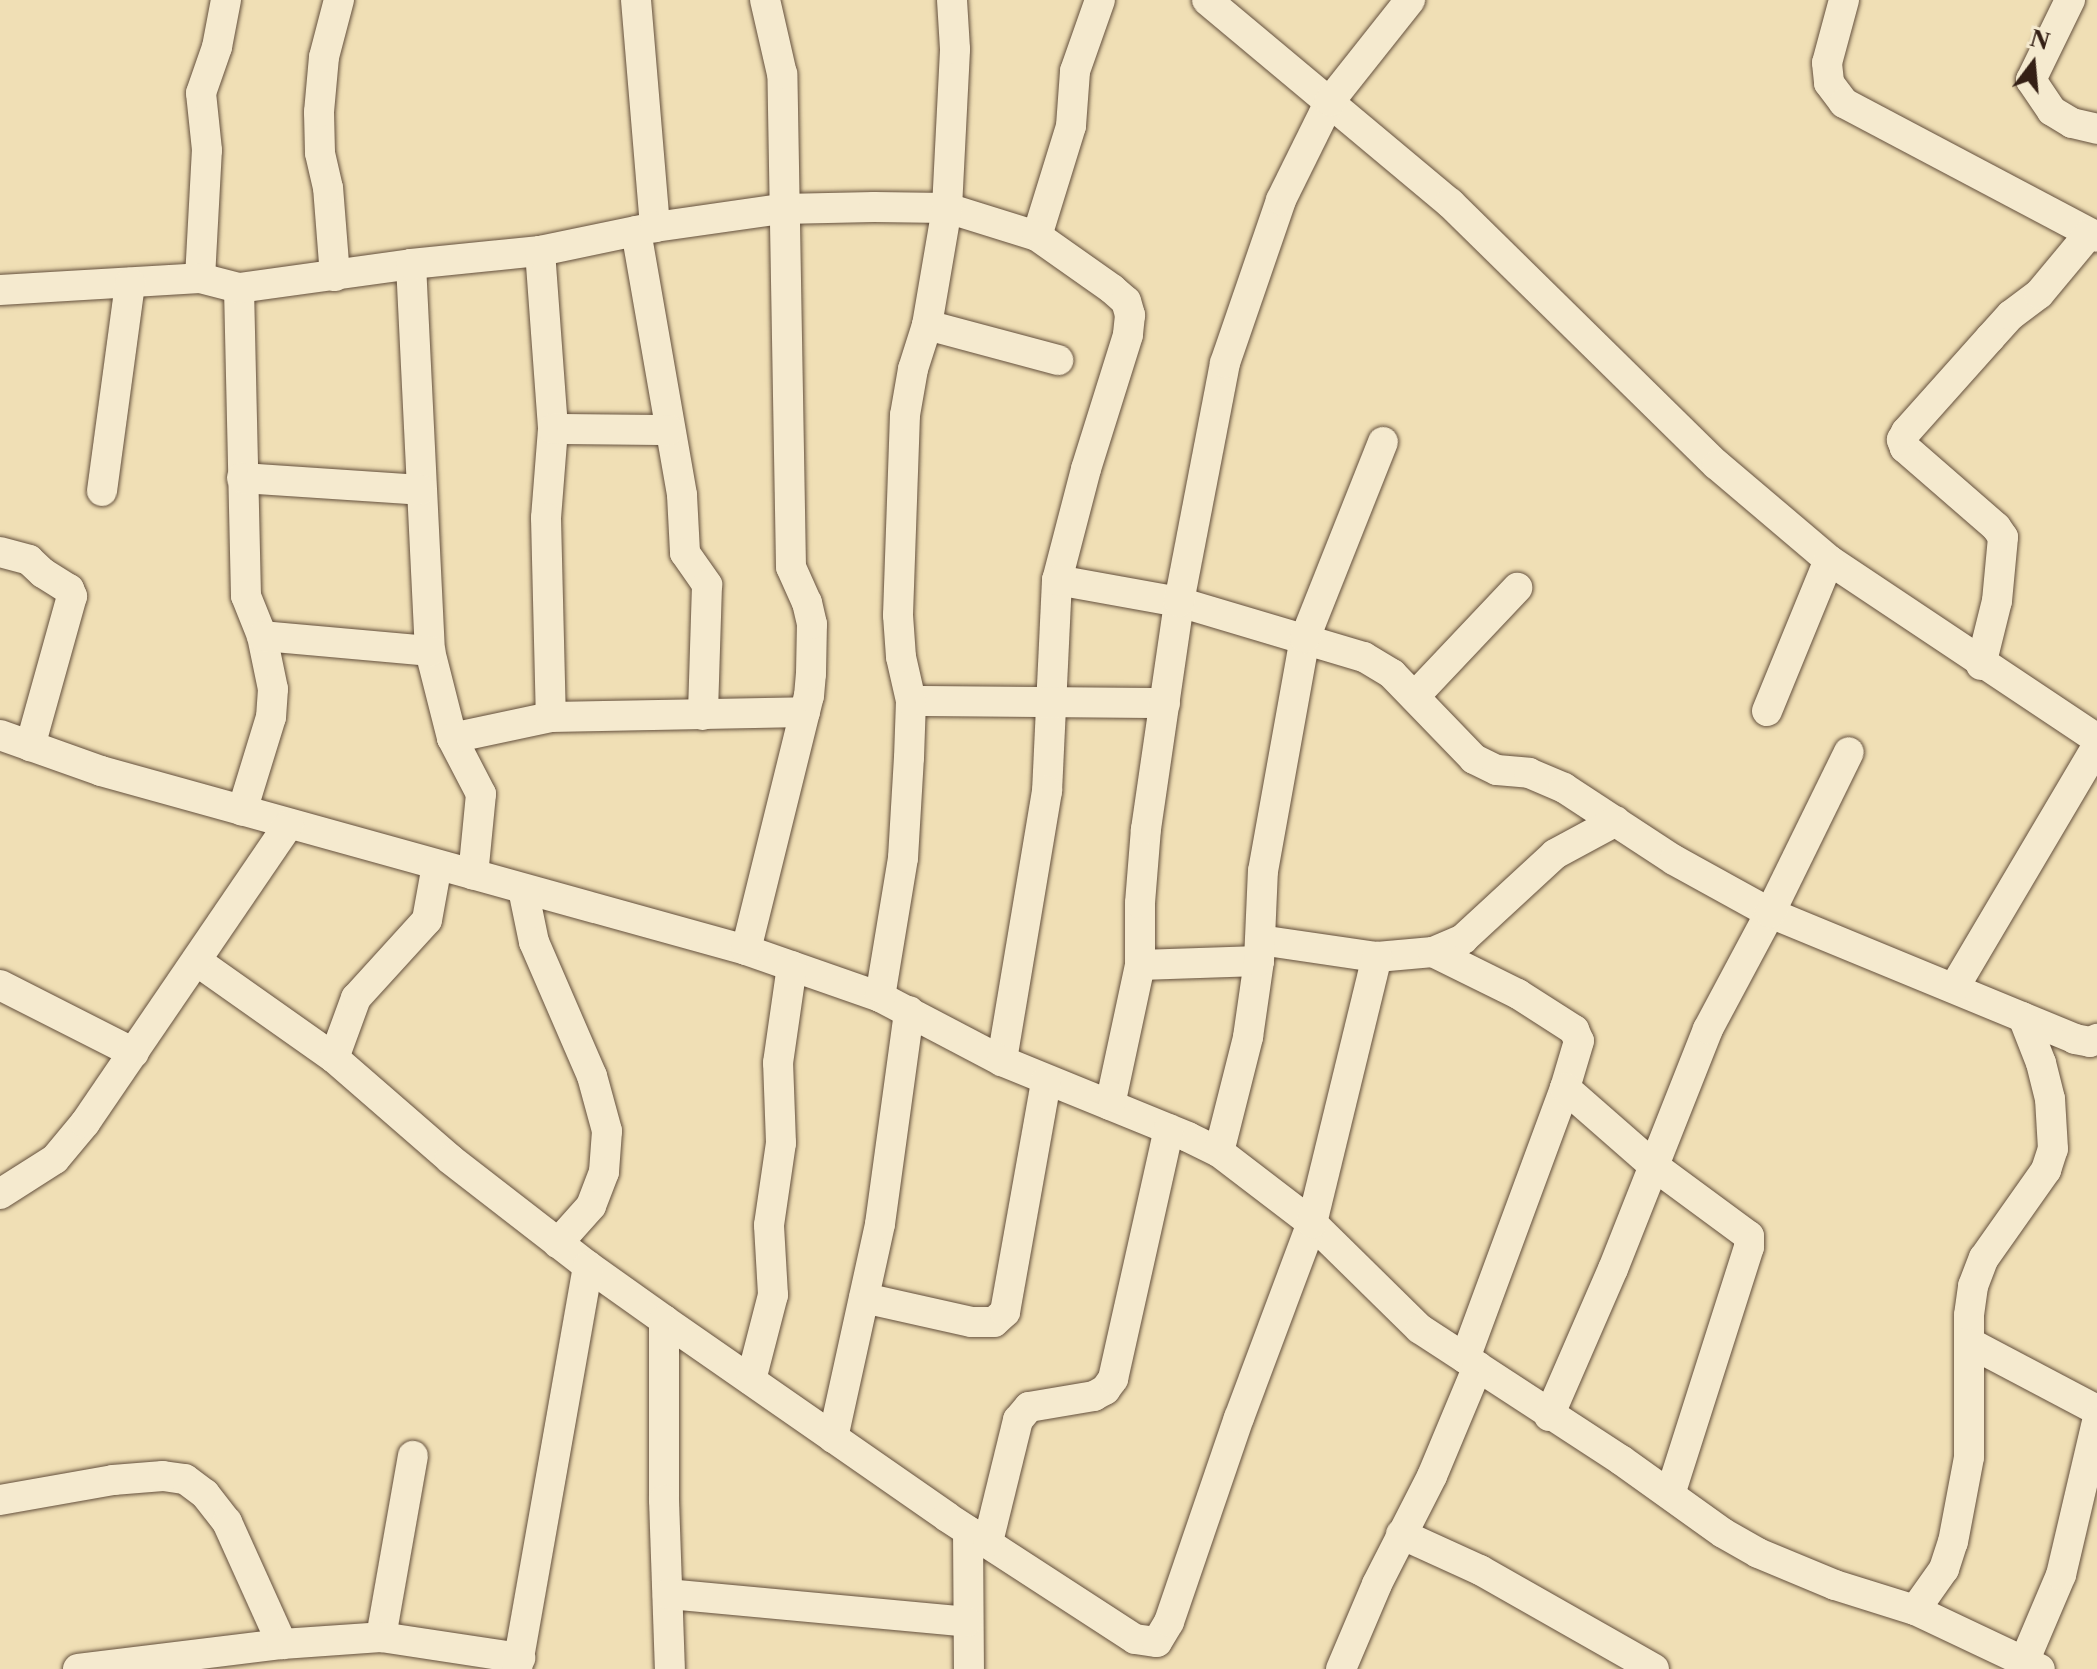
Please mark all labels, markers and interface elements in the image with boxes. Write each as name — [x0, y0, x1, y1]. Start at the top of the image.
north arrow — [1993, 24, 2073, 104]
text: N — [2027, 25, 2053, 56]

